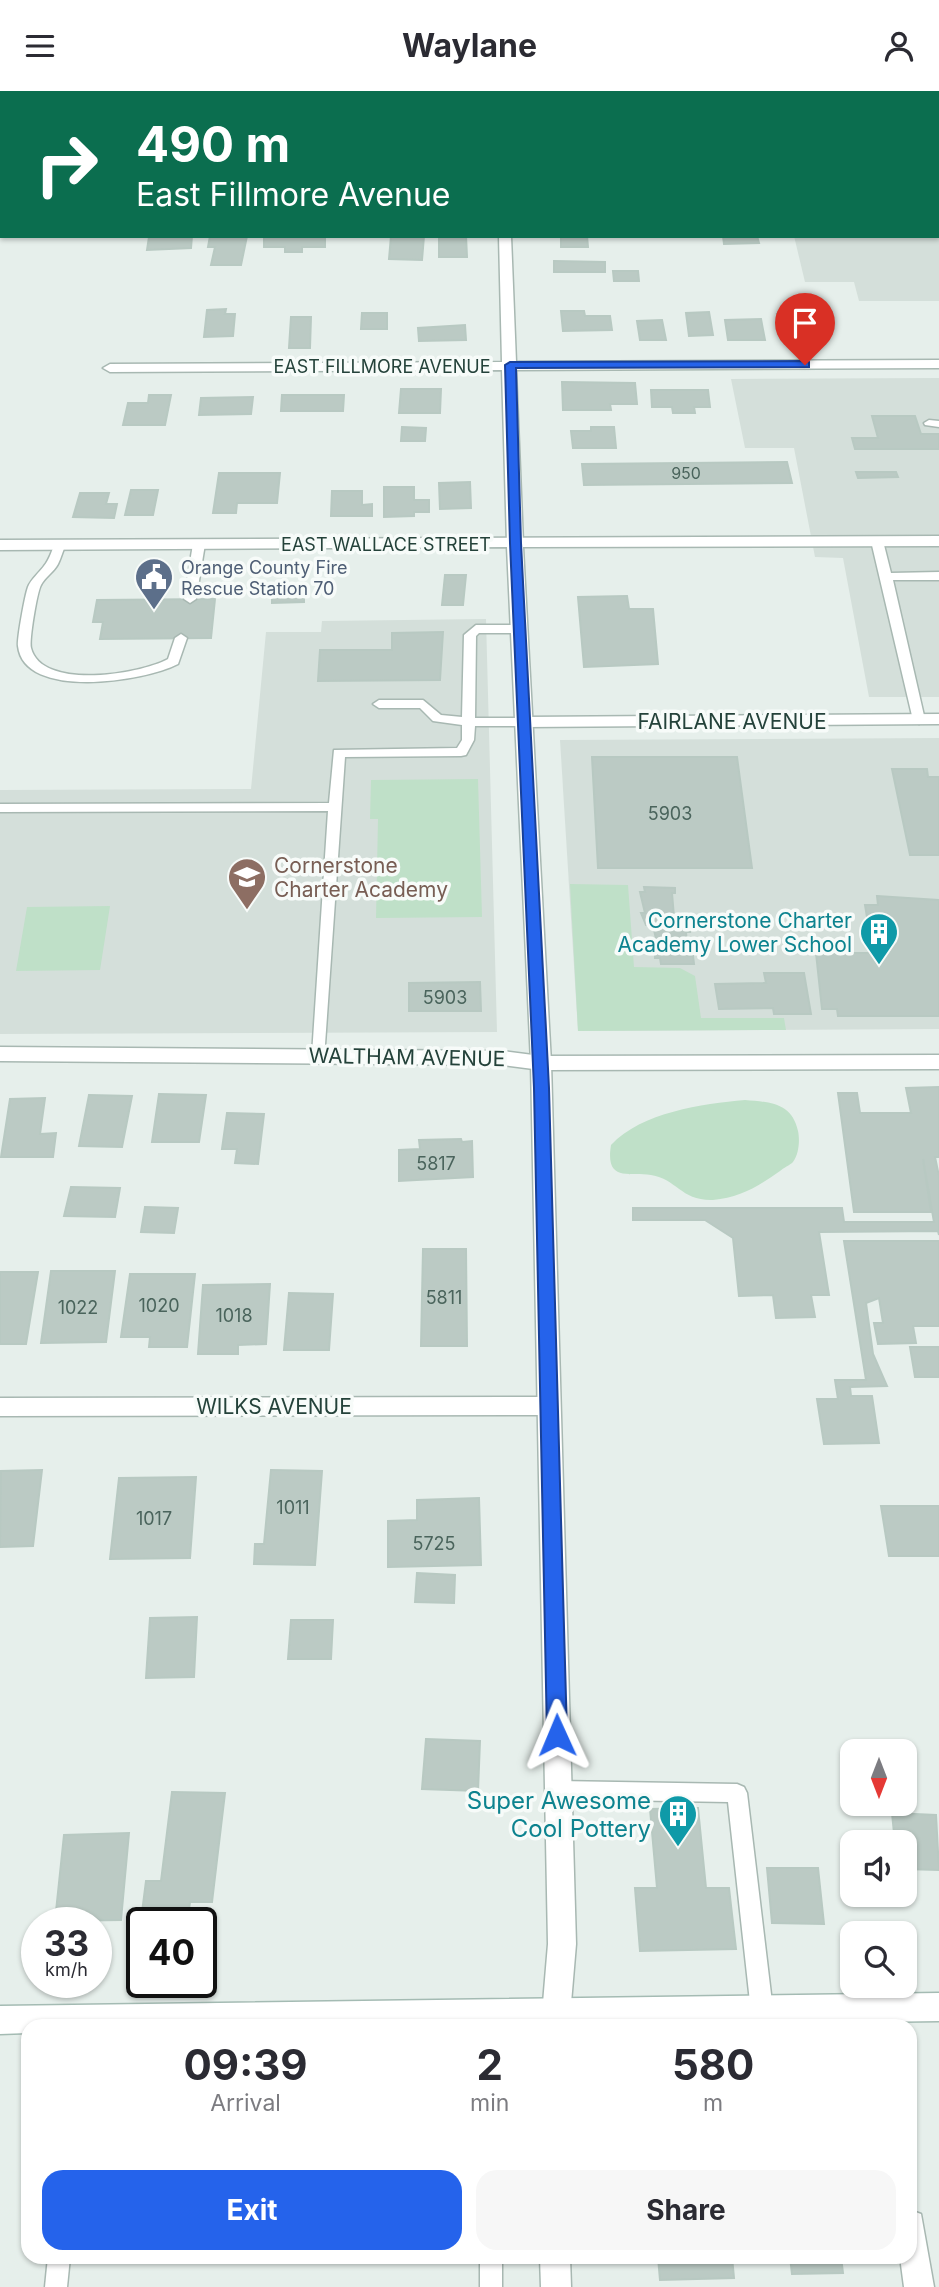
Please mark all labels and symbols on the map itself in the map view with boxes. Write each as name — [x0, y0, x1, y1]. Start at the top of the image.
pin — [775, 293, 835, 365]
street label: EAST FILLMORE AVENUE — [274, 356, 490, 377]
house number: 950 — [671, 463, 701, 483]
street label: EAST WALLACE STREET — [281, 534, 491, 555]
public building icon: Orange County Fire Rescue Station 70 — [133, 556, 175, 611]
place label: Orange County Fire Rescue Station 70 — [181, 557, 347, 599]
street label: FAIRLANE AVENUE — [637, 709, 827, 734]
house number: 5903 — [648, 803, 692, 824]
place label: Cornerstone Charter Academy — [274, 853, 448, 902]
school or university icon: Cornerstone Charter Academy — [226, 856, 268, 911]
place label: Cornerstone Charter Academy Lower School — [618, 908, 852, 957]
building icon: Cornerstone Charter Academy Lower School — [858, 911, 900, 966]
house number: 5903 — [423, 987, 467, 1008]
street label: WALTHAM AVENUE — [308, 1043, 506, 1071]
house number: 5817 — [416, 1153, 456, 1174]
house number: 5811 — [426, 1287, 462, 1308]
house number: 1020 — [138, 1295, 180, 1316]
house number: 1022 — [58, 1297, 98, 1318]
house number: 1018 — [215, 1305, 253, 1326]
street label: WILKS AVENUE — [196, 1394, 352, 1419]
house number: 1011 — [276, 1497, 310, 1518]
house number: 1017 — [136, 1508, 172, 1529]
house number: 5725 — [412, 1533, 456, 1554]
position arrow — [520, 1698, 594, 1772]
north arrow — [840, 1739, 917, 1817]
place label: Super Awesome Cool Pottery — [467, 1786, 651, 1843]
building icon: Super Awesome Cool Pottery — [657, 1793, 699, 1848]
speed limit sign: 40 — [126, 1907, 217, 1998]

